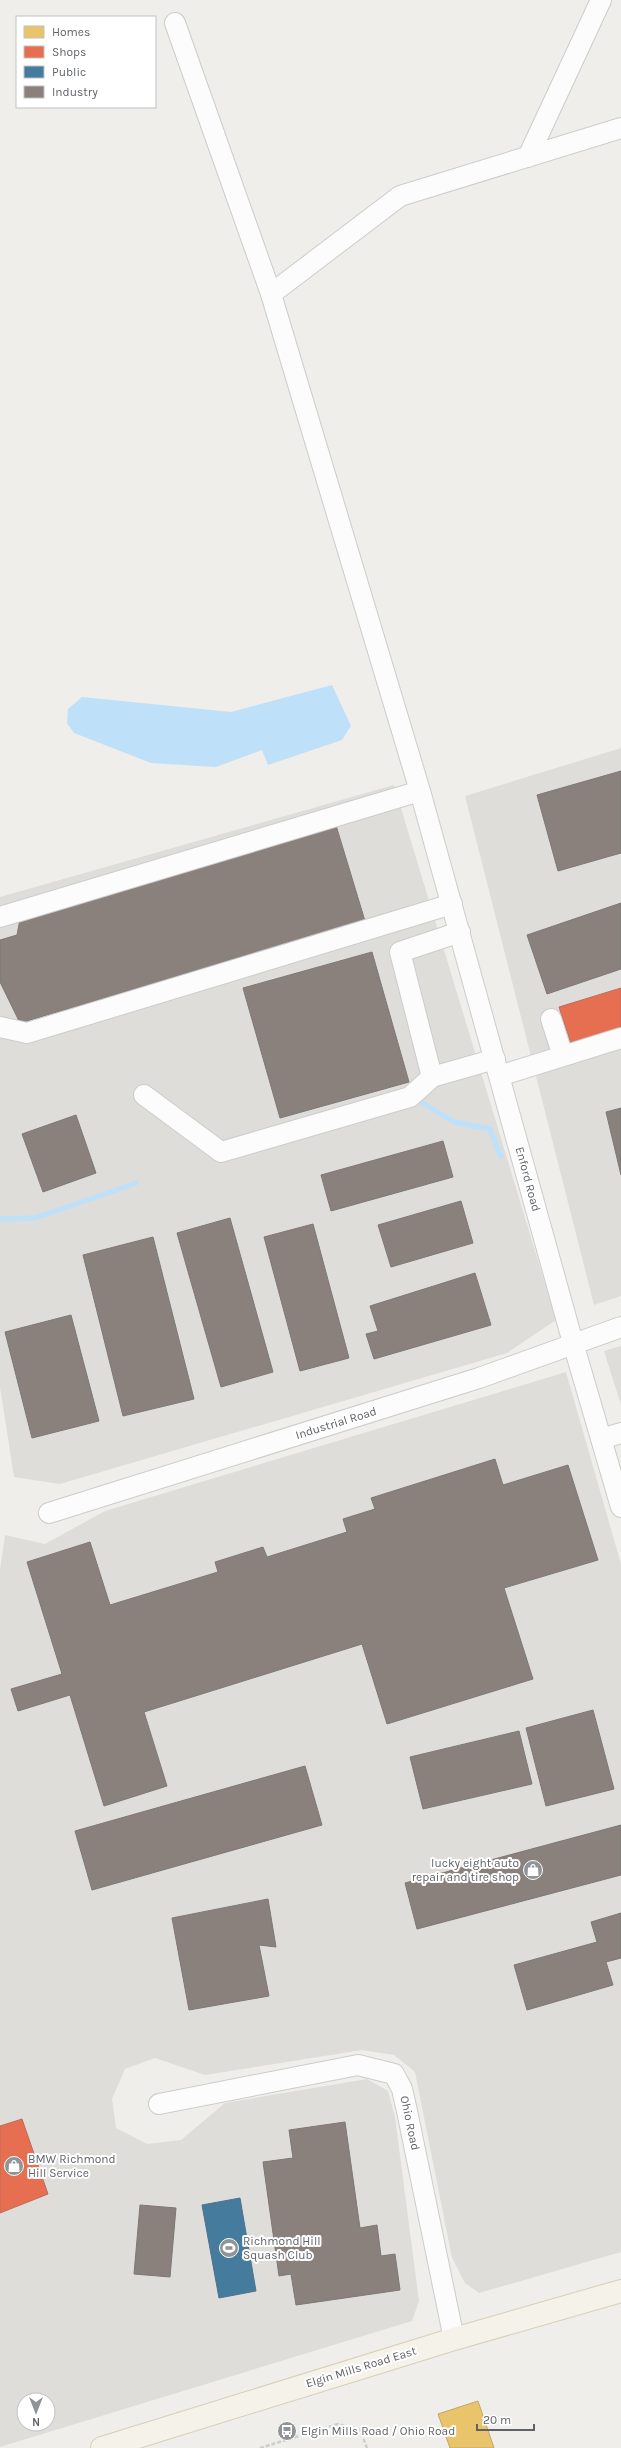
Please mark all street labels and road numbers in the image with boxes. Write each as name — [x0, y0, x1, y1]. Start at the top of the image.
street label: Enford Road — [513, 1145, 543, 1213]
street label: Industrial Road — [294, 1404, 378, 1442]
street label: Ohio Road — [397, 2094, 423, 2152]
street label: Elgin Mills Road East — [304, 2343, 418, 2390]

